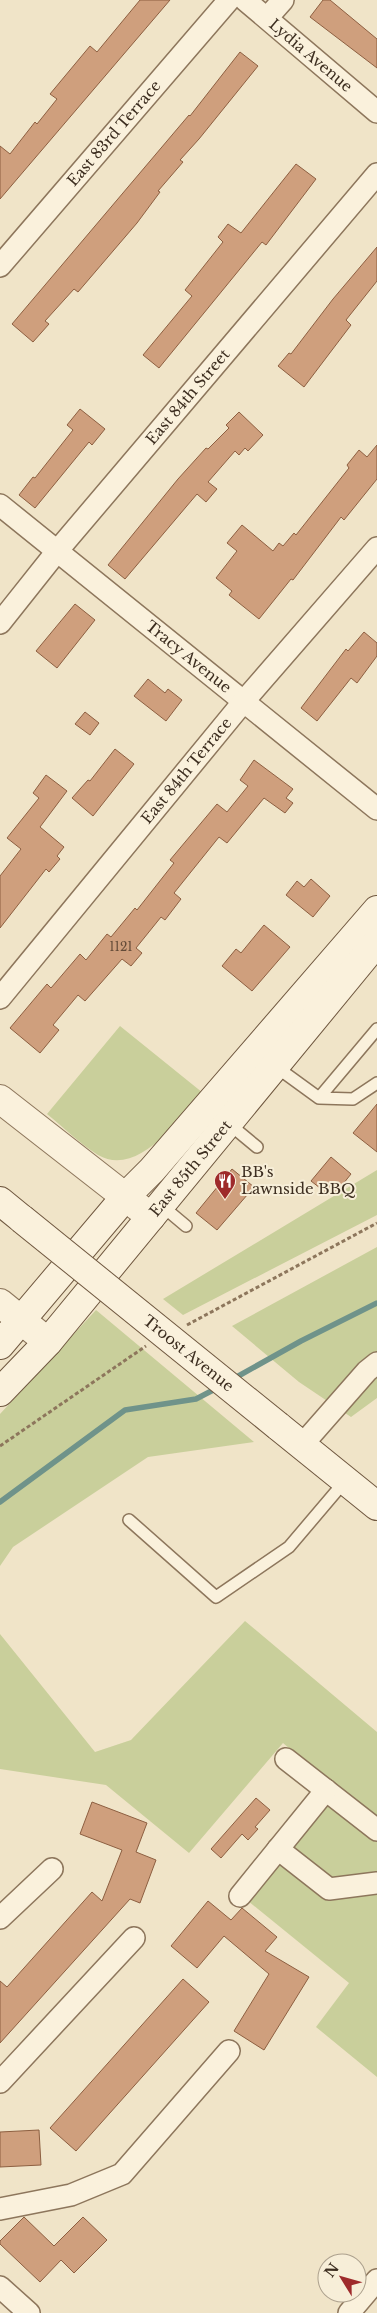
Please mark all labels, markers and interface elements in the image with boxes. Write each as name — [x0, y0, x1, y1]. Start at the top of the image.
street label: Lydia Avenue — [265, 15, 356, 96]
street label: East 83rd Terrace — [63, 76, 165, 190]
street label: East 84th Street — [142, 345, 234, 448]
street label: Tracy Avenue — [142, 616, 235, 697]
street label: East 84th Terrace — [137, 713, 236, 828]
house number: 1121 — [109, 939, 133, 954]
street label: East 85th Street — [145, 1116, 236, 1220]
place label: BB's Lawnside BBQ — [241, 1162, 355, 1198]
restaurant icon: BB's Lawnside BBQ — [213, 1169, 237, 1200]
street label: Troost Avenue — [140, 1311, 238, 1395]
north arrow — [317, 2253, 367, 2303]
text: N — [320, 2260, 343, 2281]

